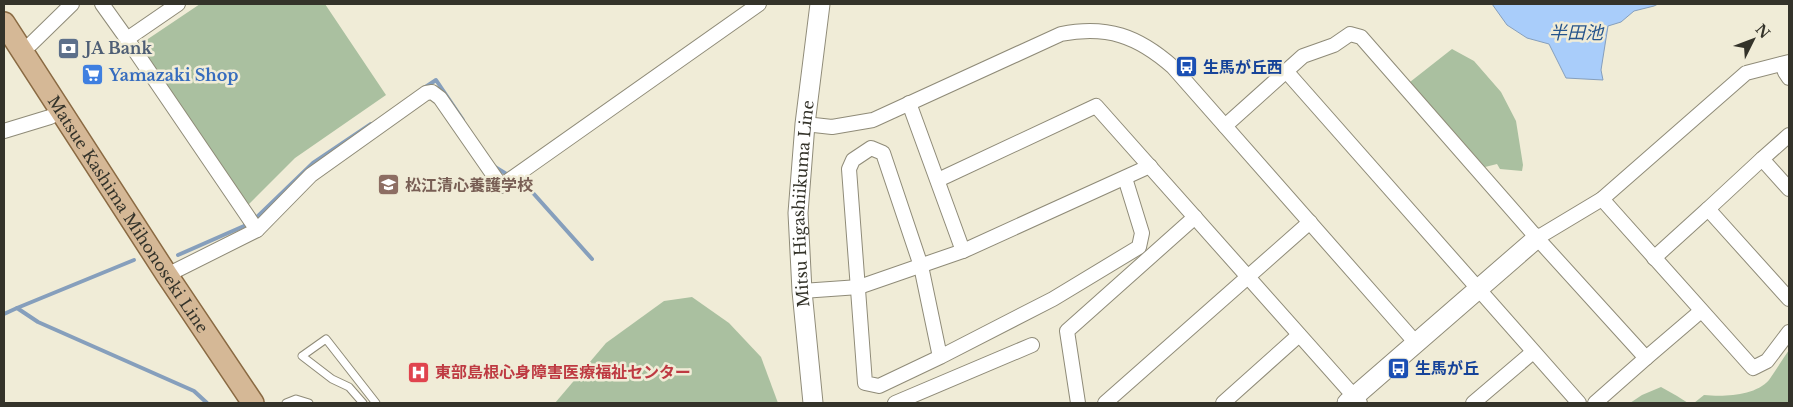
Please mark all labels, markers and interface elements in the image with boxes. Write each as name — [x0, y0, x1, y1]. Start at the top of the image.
north arrow — [1728, 15, 1778, 65]
text: N — [1752, 20, 1774, 42]
water label: 半田池 — [1549, 22, 1605, 44]
bank icon: JA Bank — [57, 36, 81, 60]
place label: JA Bank — [82, 38, 152, 58]
bus stop icon: 生馬が丘西 — [1175, 55, 1199, 79]
place label: 生馬が丘西 — [1203, 57, 1283, 77]
supermarket icon: Yamazaki Shop — [81, 63, 105, 87]
place label: Yamazaki Shop — [108, 65, 238, 85]
street label: Matsue Kashima Mihonoseki Line — [44, 92, 213, 337]
street label: Mitsu Higashiikuma Line — [788, 99, 818, 308]
school or university icon: 松江清心養護学校 — [377, 173, 401, 197]
place label: 松江清心養護学校 — [405, 175, 533, 195]
bus stop icon: 生馬が丘 — [1387, 356, 1411, 380]
place label: 生馬が丘 — [1415, 358, 1479, 378]
hospital icon: 東部島根心身障害医療福祉センター — [407, 360, 431, 384]
place label: 東部島根心身障害医療福祉センター — [435, 362, 691, 382]

